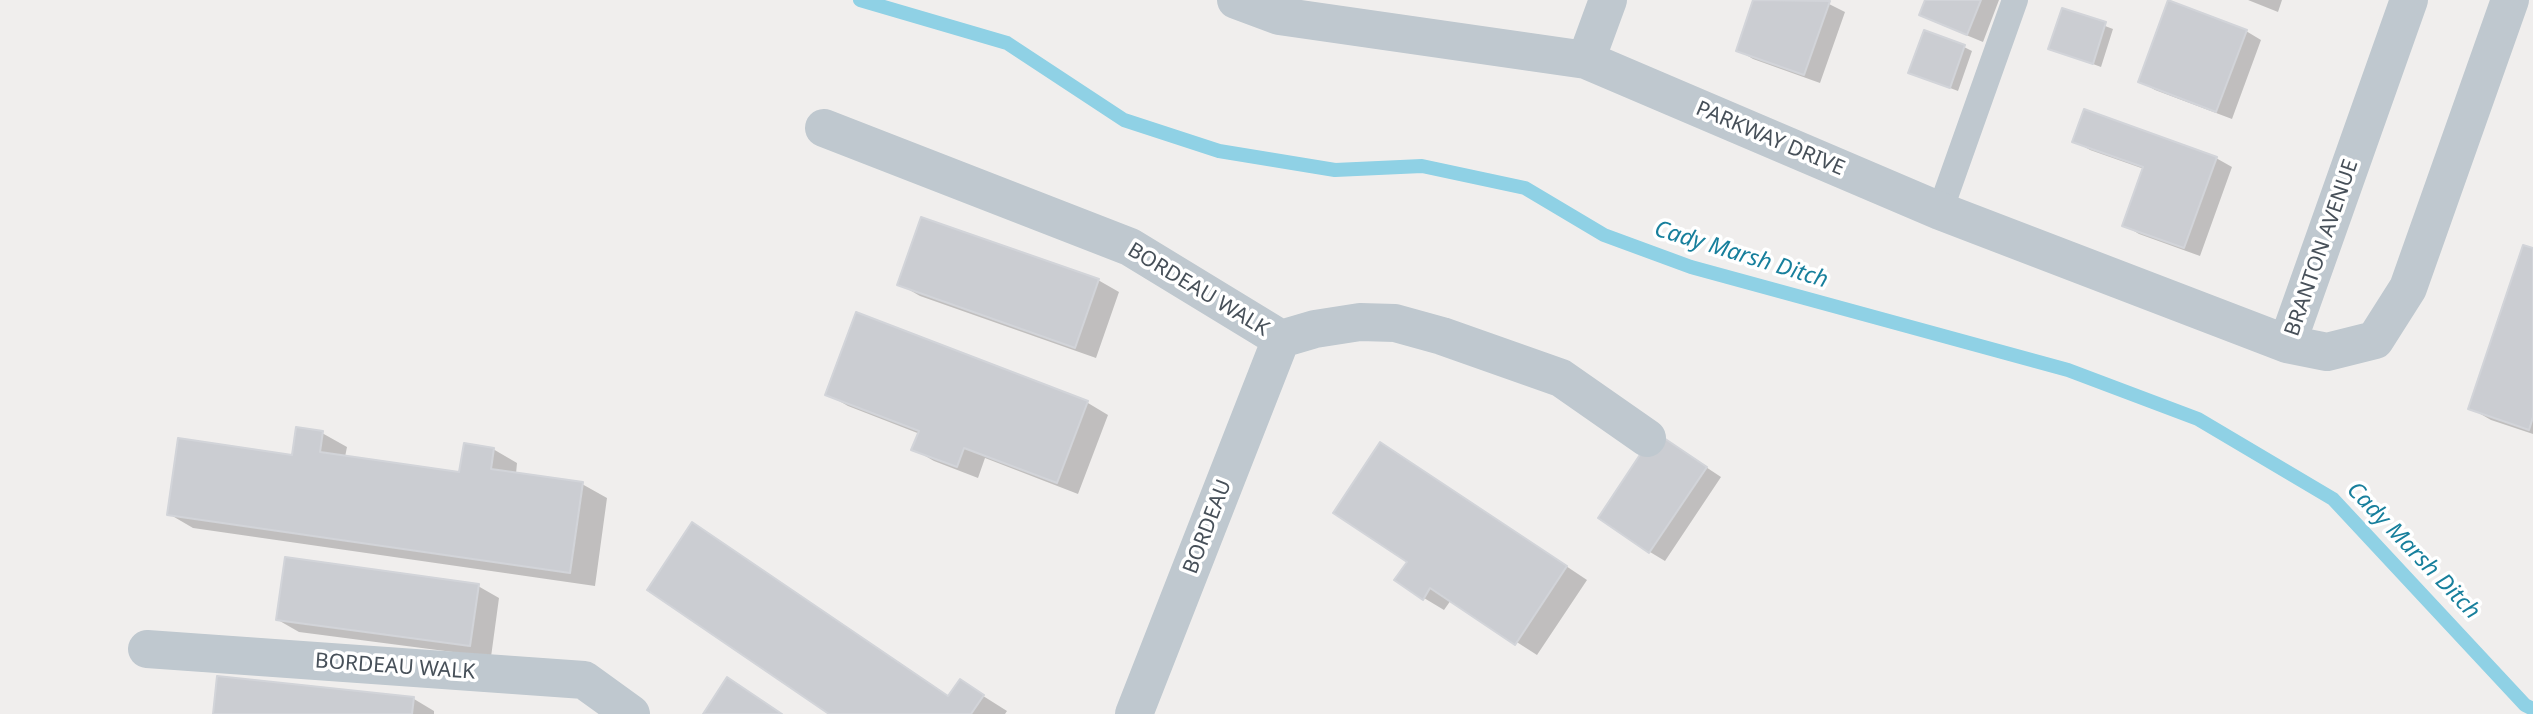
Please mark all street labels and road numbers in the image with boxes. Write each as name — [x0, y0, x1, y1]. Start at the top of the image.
street label: PARKWAY DRIVE — [1692, 96, 1848, 182]
street label: BRANTON AVENUE — [2280, 156, 2364, 340]
street label: BORDEAU WALK — [1123, 238, 1273, 342]
street label: BORDEAU — [1179, 476, 1237, 578]
street label: BORDEAU WALK — [314, 649, 476, 685]

